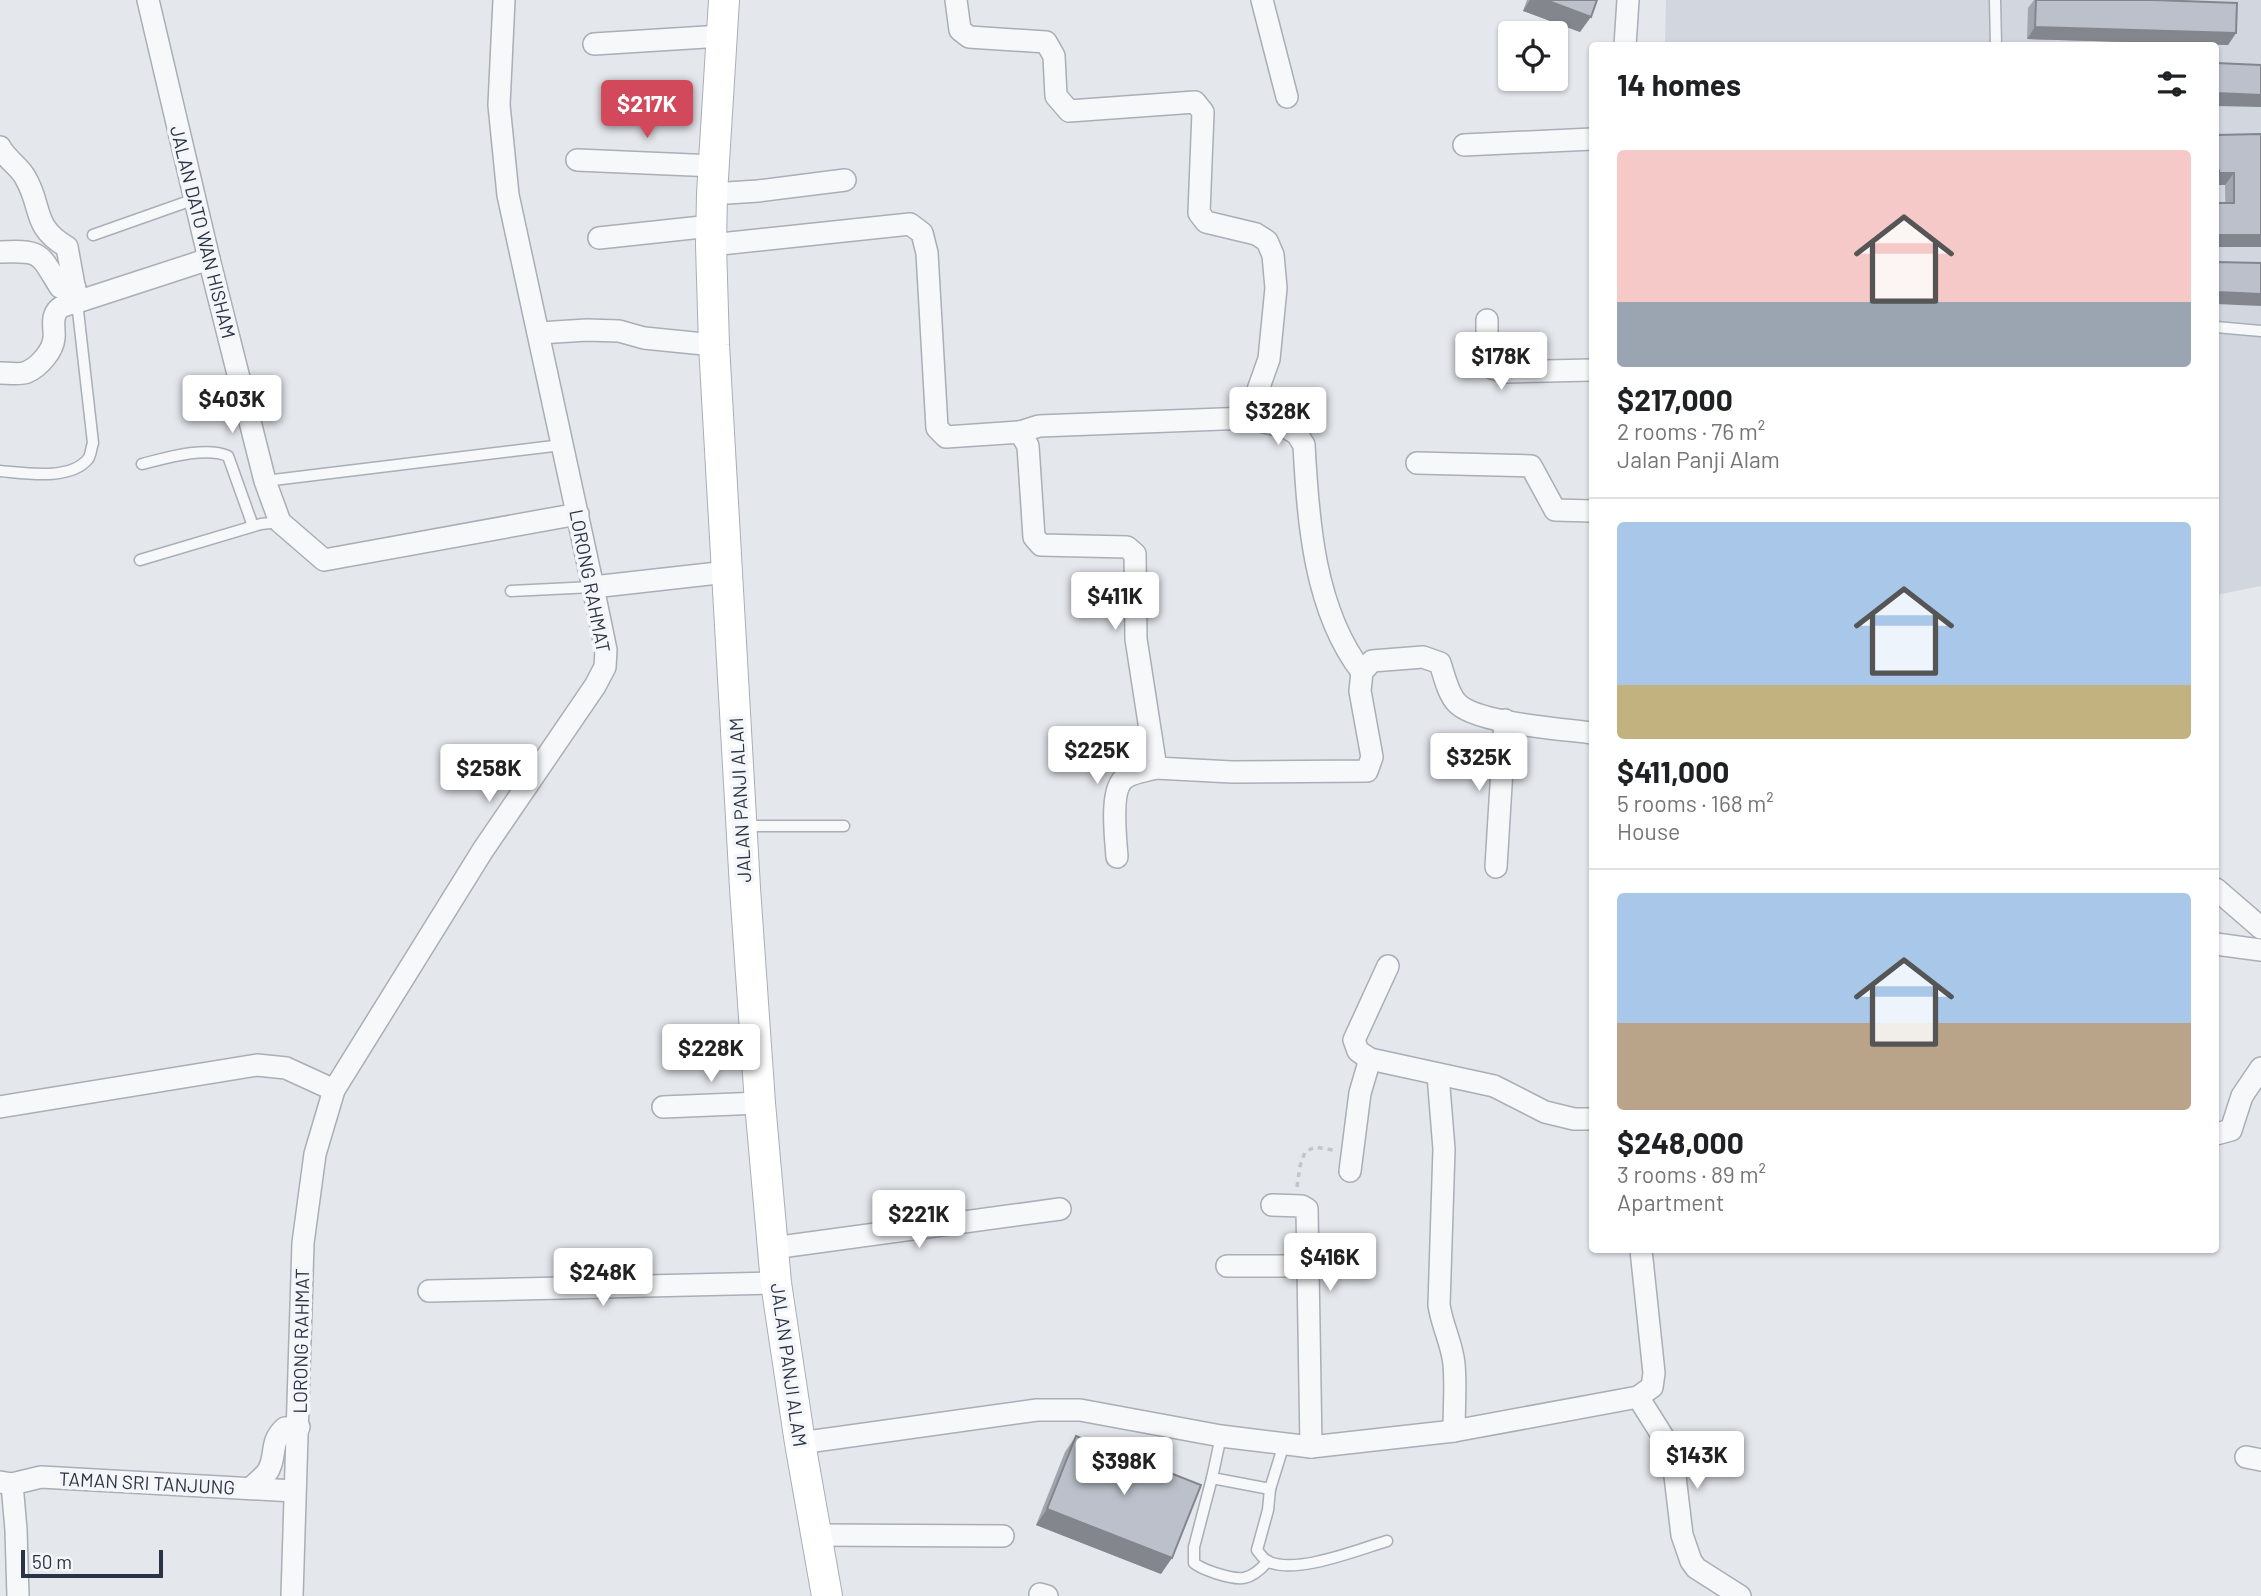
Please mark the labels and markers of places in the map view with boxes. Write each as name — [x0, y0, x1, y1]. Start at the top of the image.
pin: $217K — [598, 80, 696, 140]
pin: $178K — [1452, 332, 1550, 392]
pin: $403K — [183, 376, 281, 435]
pin: $328K — [1229, 388, 1327, 447]
pin: $411K — [1066, 572, 1164, 632]
pin: $225K — [1048, 726, 1146, 786]
pin: $325K — [1430, 734, 1528, 793]
pin: $258K — [440, 744, 538, 804]
pin: $228K — [662, 1024, 760, 1084]
pin: $221K — [870, 1190, 968, 1250]
pin: $416K — [1281, 1234, 1379, 1293]
pin: $248K — [554, 1248, 652, 1308]
pin: $143K — [1648, 1432, 1746, 1491]
pin: $398K — [1075, 1438, 1173, 1497]

